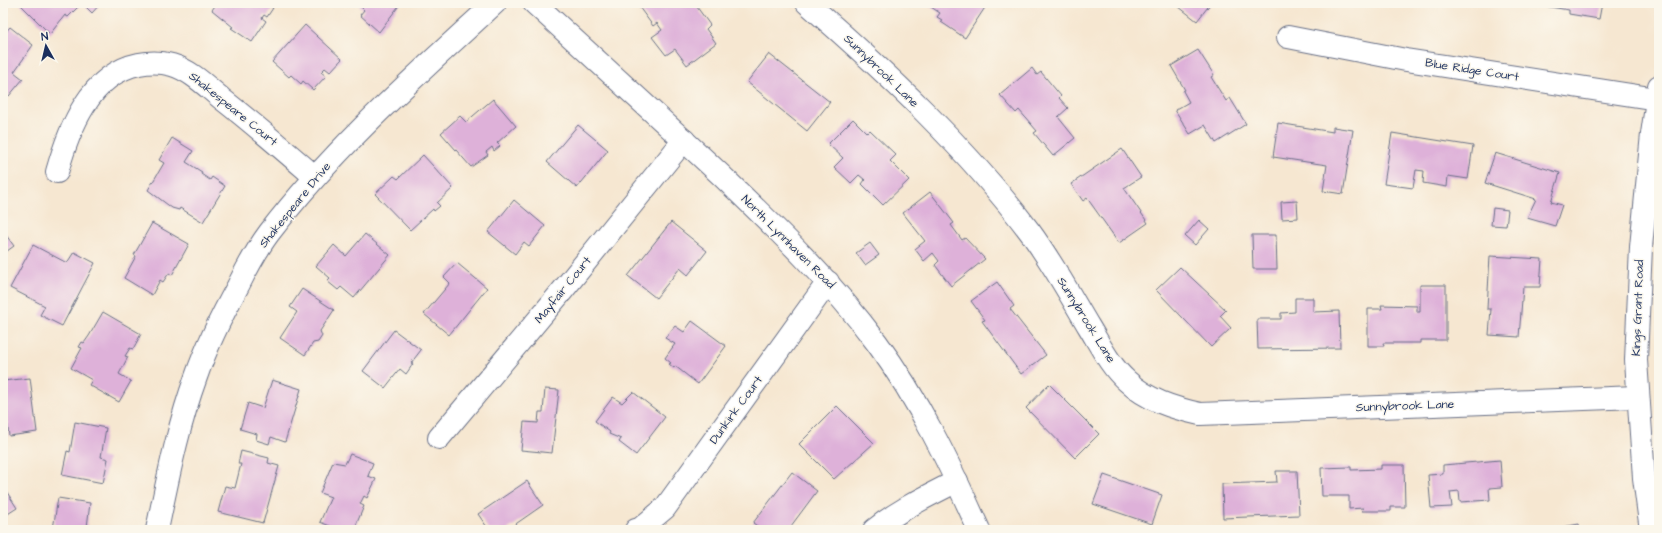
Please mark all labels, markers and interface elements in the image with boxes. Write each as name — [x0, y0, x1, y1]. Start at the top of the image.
north arrow — [26, 26, 66, 66]
text: N — [40, 29, 49, 45]
street label: Sunnybrook Lane — [839, 31, 923, 112]
street label: Blue Ridge Court — [1424, 54, 1520, 87]
street label: Shakespeare Court — [185, 68, 281, 150]
street label: Shakespeare Drive — [255, 158, 335, 251]
street label: North Lynnhaven Road — [737, 191, 839, 293]
street label: Mayfair Court — [531, 253, 596, 328]
street label: Kings Grant Road — [1628, 260, 1649, 356]
street label: Sunnybrook Lane — [1052, 274, 1120, 367]
street label: Dunkirk Court — [705, 372, 767, 448]
street label: Sunnybrook Lane — [1356, 396, 1455, 417]

